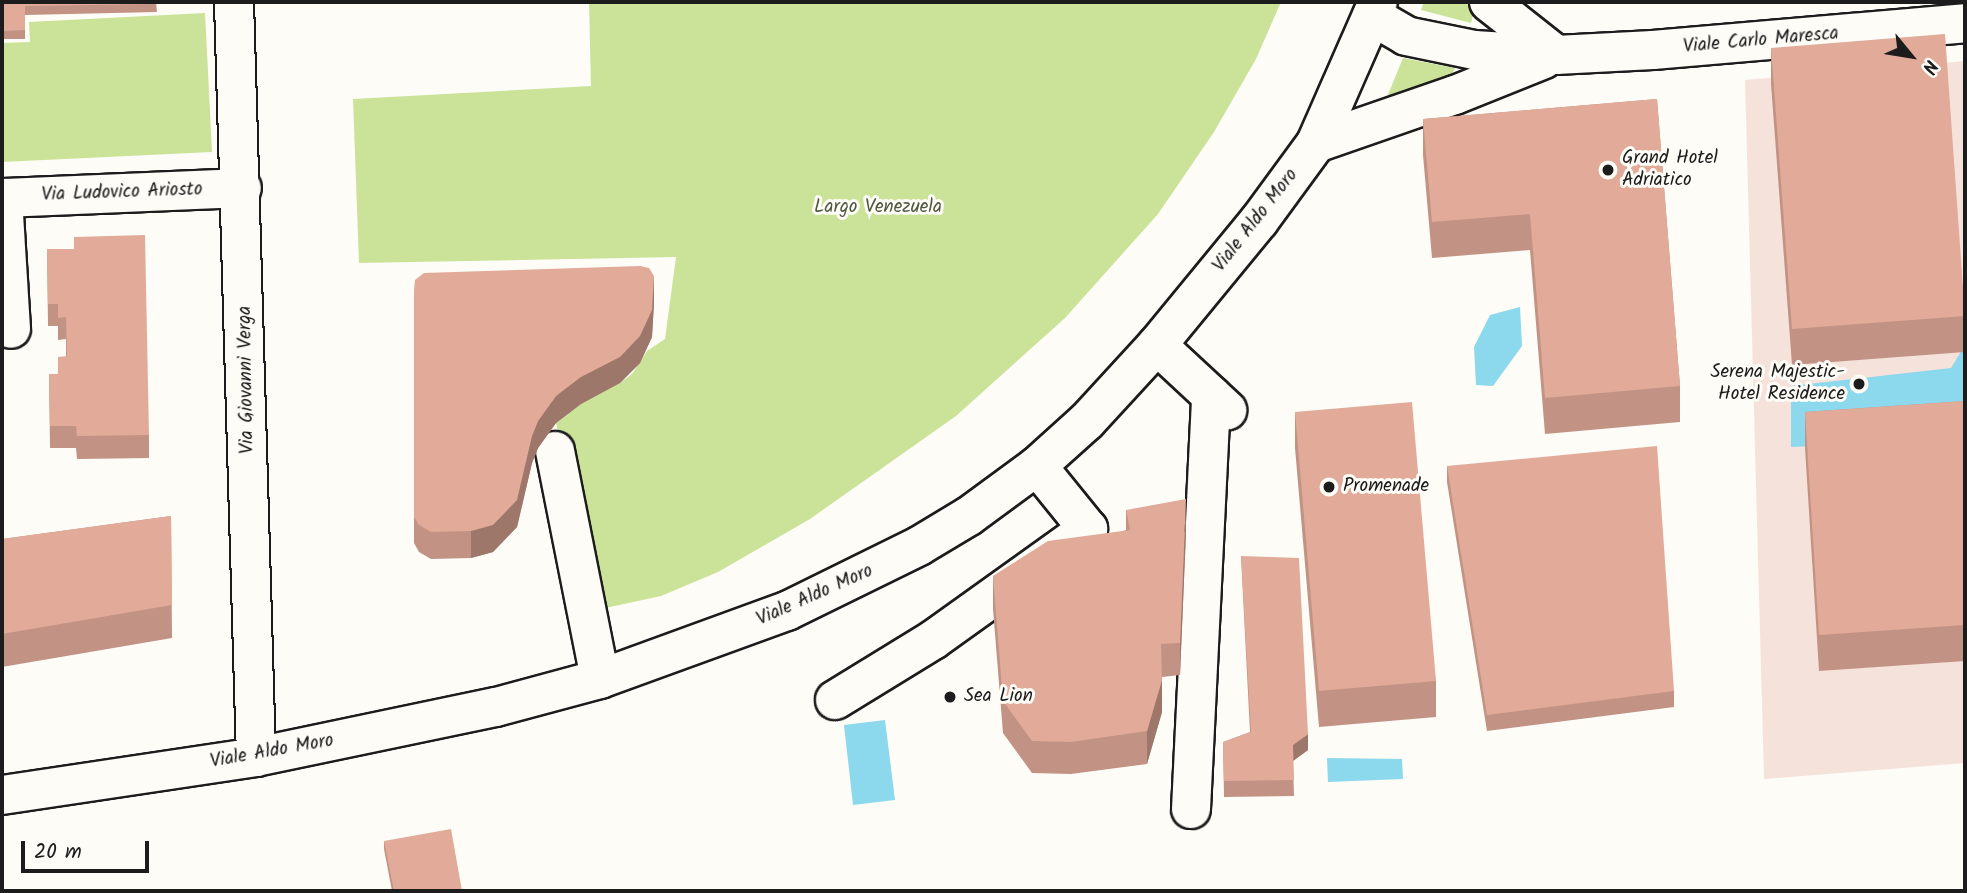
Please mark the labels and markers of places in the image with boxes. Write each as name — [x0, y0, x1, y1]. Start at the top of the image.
place label: Grand Hotel Adriatico — [1622, 148, 1718, 192]
marker: Grand Hotel Adriatico — [1600, 162, 1616, 178]
place label: Serena Majestic- Hotel Residence — [1710, 362, 1845, 406]
marker: Serena Majestic- Hotel Residence — [1851, 376, 1867, 392]
place label: Promenade — [1343, 476, 1429, 498]
marker: Promenade — [1321, 479, 1337, 495]
place label: Sea Lion — [964, 686, 1033, 708]
marker: Sea Lion — [942, 689, 958, 705]

